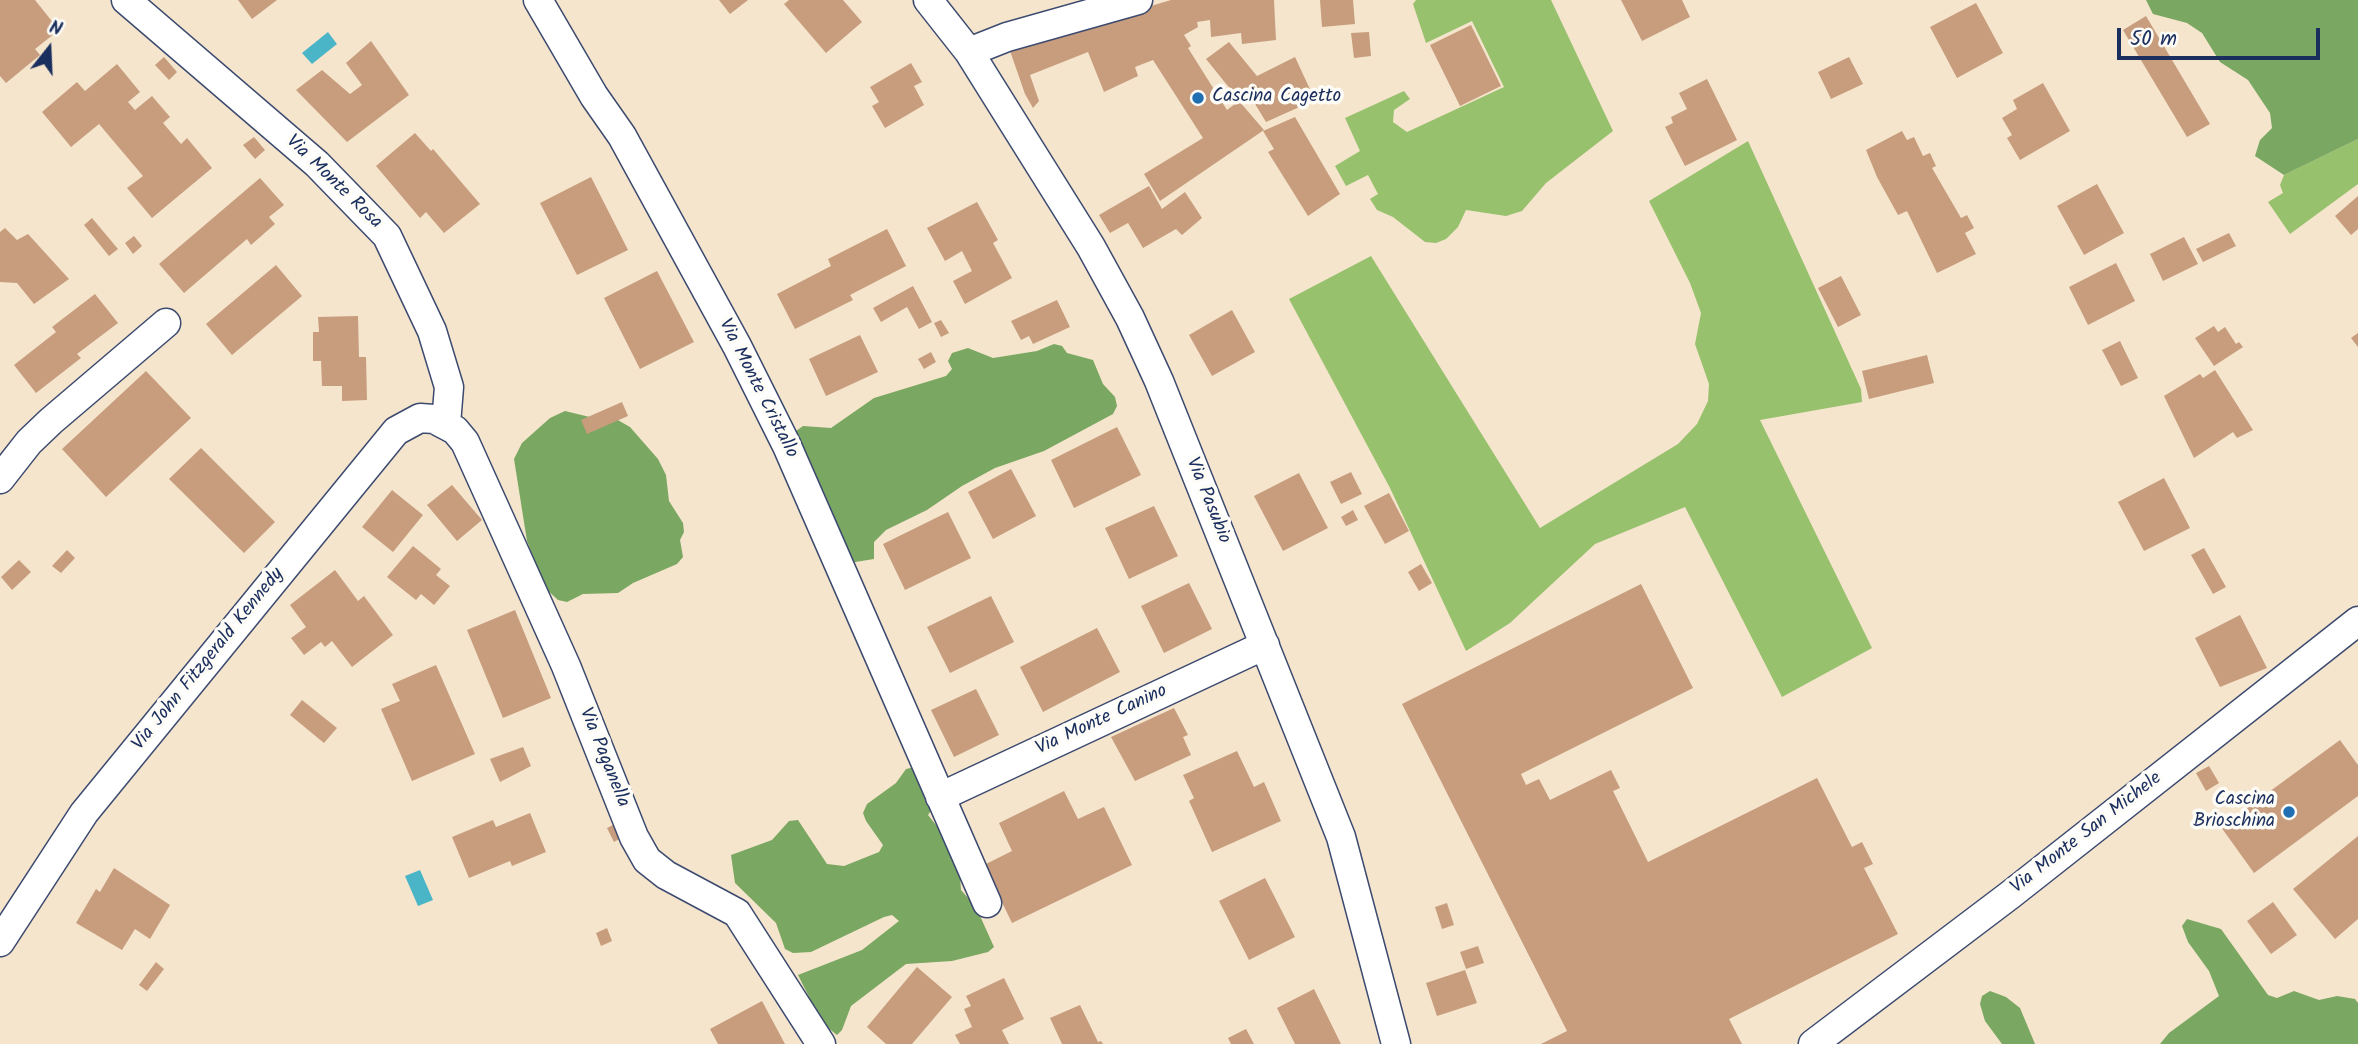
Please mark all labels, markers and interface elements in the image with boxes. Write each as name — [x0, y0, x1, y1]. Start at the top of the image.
text: N — [45, 13, 66, 45]
north arrow — [14, 14, 84, 84]
scale bar — [2120, 14, 2323, 58]
text: 50 m — [2130, 23, 2177, 56]
place label: Cascina Cagetto — [1212, 87, 1341, 109]
marker: Cascina Cagetto — [1190, 90, 1206, 106]
street label: Via Monte Rosa — [280, 131, 386, 235]
street label: Via Monte Cristallo — [712, 316, 802, 462]
street label: Via Pasubio — [1179, 455, 1235, 547]
street label: Via John Fitzgerald Kennedy — [128, 564, 290, 756]
street label: Via Monte Canino — [1033, 681, 1171, 761]
street label: Via Paganella — [573, 705, 633, 811]
street label: Via Monte San Michele — [2007, 768, 2167, 900]
place label: Cascina Brioschina — [2193, 790, 2275, 834]
marker: Cascina Brioschina — [2281, 804, 2297, 820]

